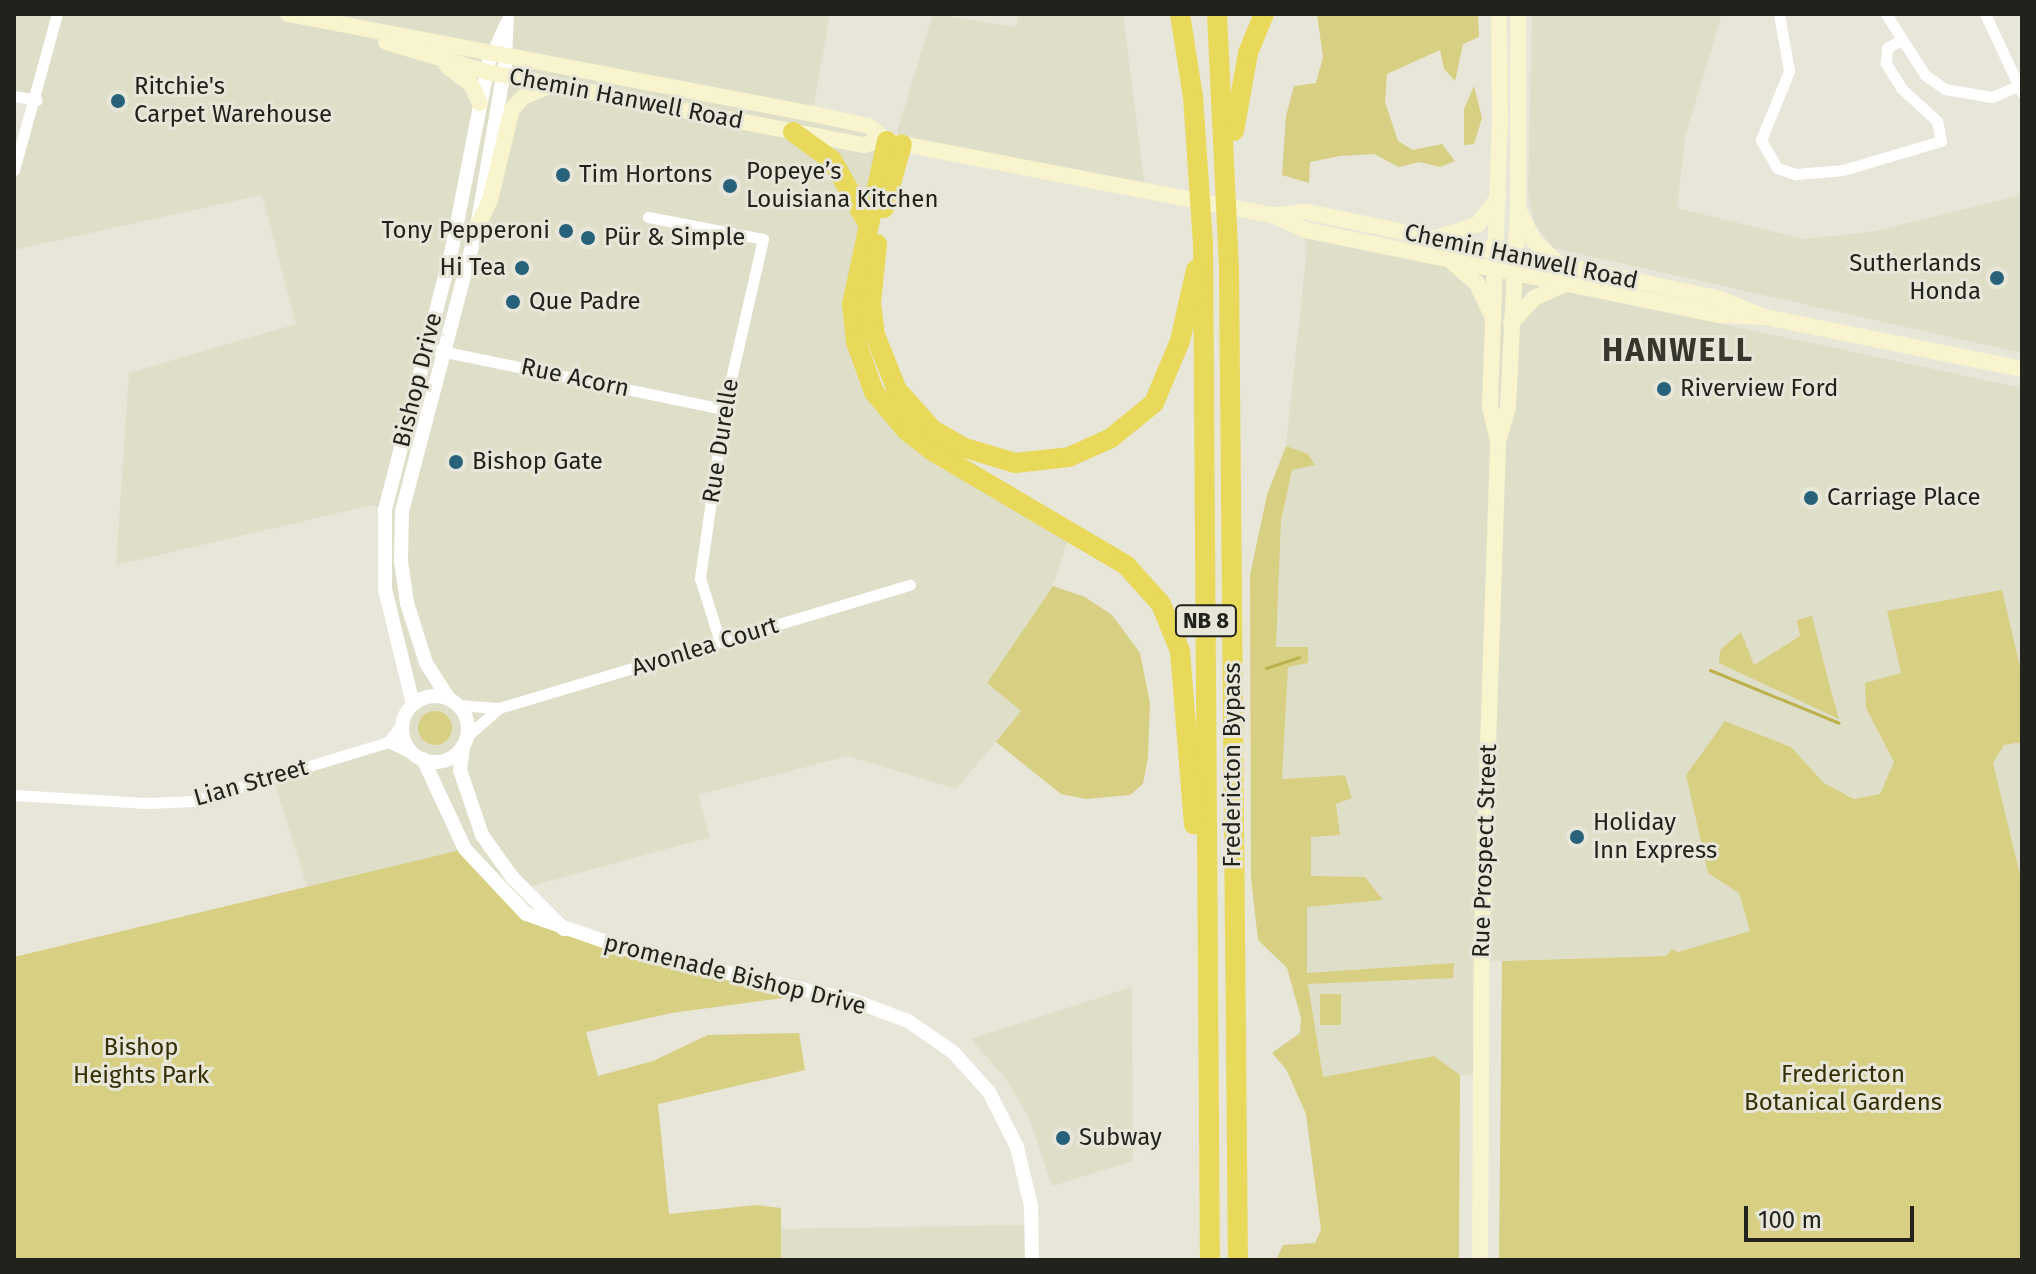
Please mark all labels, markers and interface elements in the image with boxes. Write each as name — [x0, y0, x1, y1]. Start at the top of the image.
street label: Chemin Hanwell Road — [507, 62, 745, 136]
place label: Ritchie's Carpet Warehouse — [134, 73, 332, 129]
marker: Ritchie's Carpet Warehouse — [109, 92, 127, 110]
place label: Popeye’s Louisiana Kitchen — [746, 158, 939, 214]
place label: Tim Hortons — [579, 161, 712, 189]
marker: Tim Hortons — [554, 166, 572, 184]
marker: Popeye’s Louisiana Kitchen — [721, 177, 739, 195]
place label: Tony Pepperoni — [382, 217, 550, 245]
street label: Chemin Hanwell Road — [1402, 218, 1640, 296]
marker: Tony Pepperoni — [557, 222, 575, 240]
place label: Pür & Simple — [604, 224, 745, 252]
marker: Pür & Simple — [579, 229, 597, 247]
place label: Sutherlands Honda — [1849, 250, 1981, 306]
place label: Hi Tea — [440, 254, 506, 282]
marker: Hi Tea — [513, 259, 531, 277]
marker: Sutherlands Honda — [1988, 269, 2006, 287]
place label: Que Padre — [529, 288, 641, 316]
marker: Que Padre — [504, 293, 522, 311]
street label: Bishop Drive — [387, 310, 449, 450]
district label: HANWELL — [1602, 331, 1754, 369]
street label: Rue Acorn — [518, 352, 632, 404]
place label: Riverview Ford — [1680, 375, 1838, 403]
street label: Rue Durelle — [697, 377, 745, 505]
marker: Riverview Ford — [1655, 380, 1673, 398]
place label: Bishop Gate — [472, 448, 603, 476]
marker: Bishop Gate — [447, 453, 465, 471]
place label: Carriage Place — [1827, 484, 1981, 512]
marker: Carriage Place — [1802, 489, 1820, 507]
road number: NB 8 — [1174, 603, 1238, 639]
street label: Avonlea Court — [628, 611, 782, 683]
street label: Fredericton Bypass — [1219, 662, 1247, 868]
street label: Rue Prospect Street — [1467, 744, 1503, 958]
street label: Lian Street — [191, 753, 311, 813]
place label: Holiday Inn Express — [1593, 809, 1717, 865]
marker: Holiday Inn Express — [1568, 828, 1586, 846]
street label: promenade Bishop Drive — [601, 928, 869, 1022]
park label: Bishop Heights Park — [73, 1034, 209, 1090]
park label: Fredericton Botanical Gardens — [1744, 1061, 1942, 1117]
place label: Subway — [1079, 1124, 1162, 1152]
marker: Subway — [1054, 1129, 1072, 1147]
scale bar — [1748, 1190, 1918, 1240]
text: 100 m — [1758, 1206, 1822, 1234]

